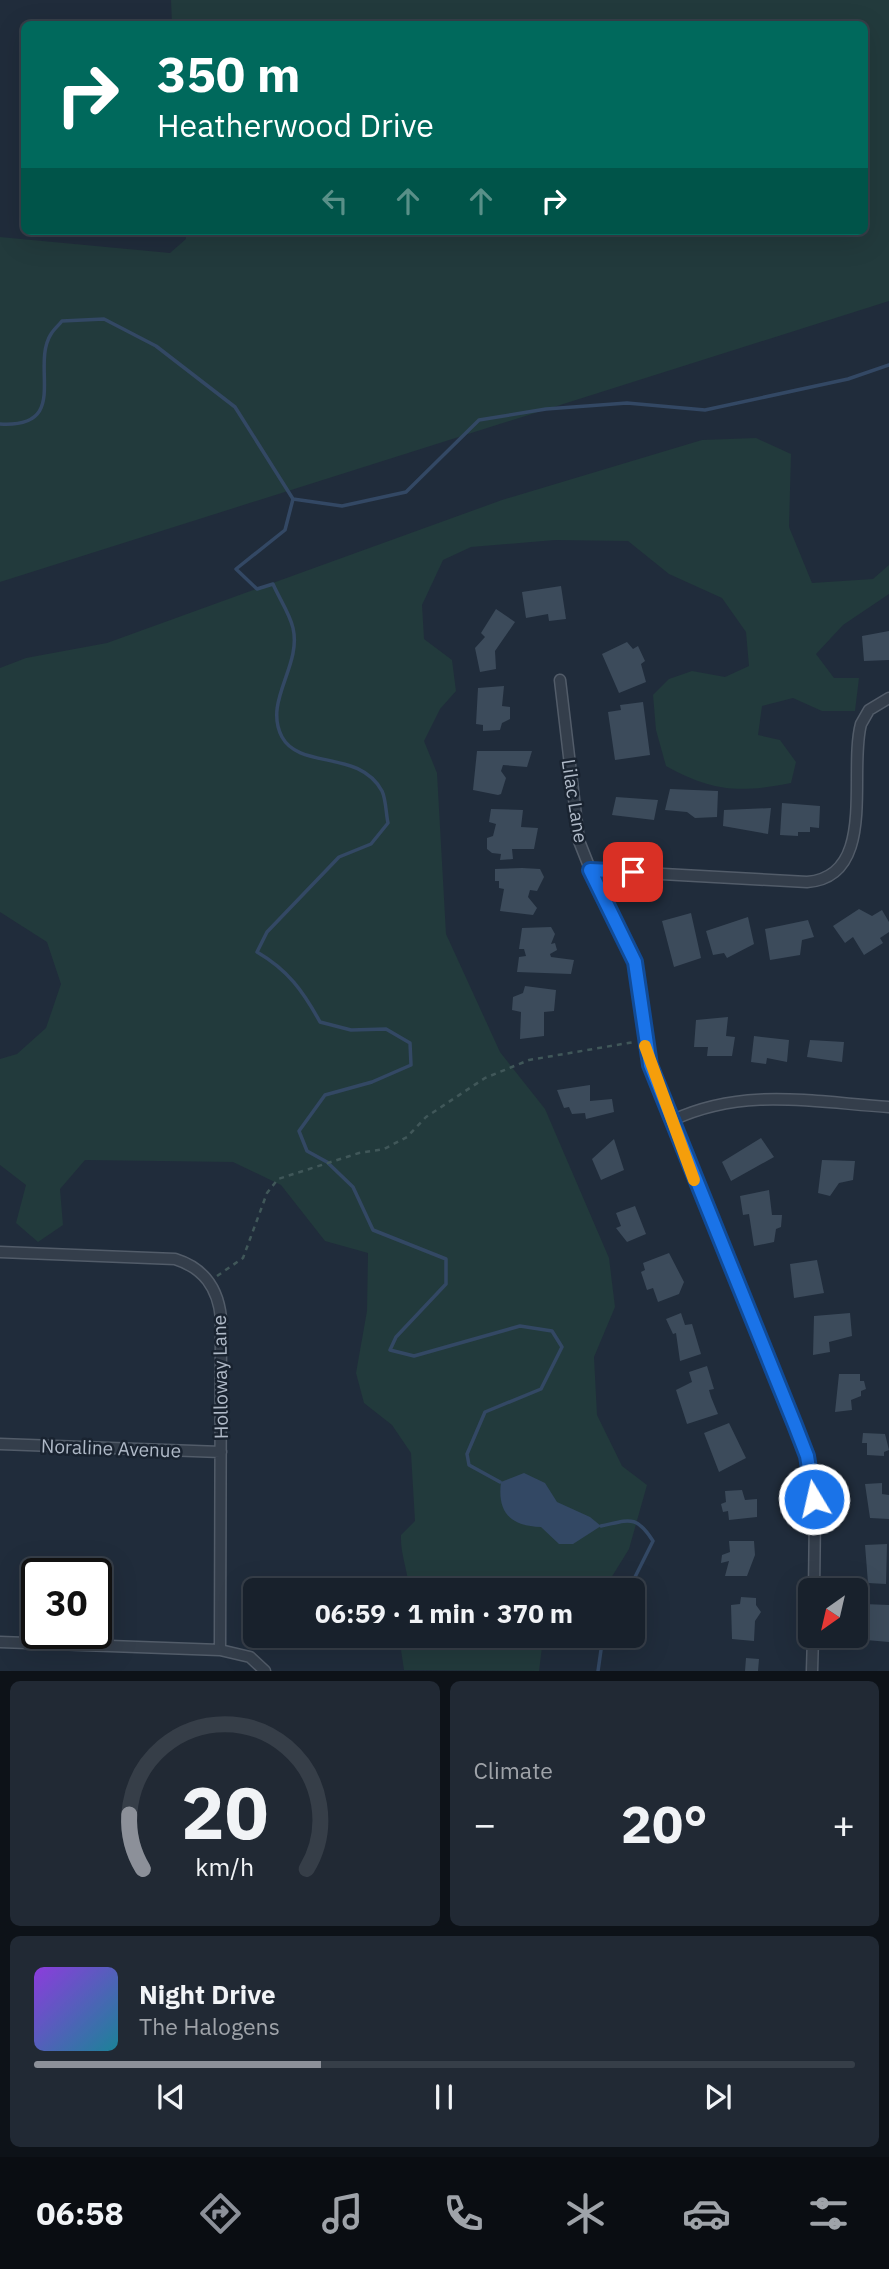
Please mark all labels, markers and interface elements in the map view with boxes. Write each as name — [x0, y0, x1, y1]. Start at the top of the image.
text: 350 m — [157, 42, 301, 105]
icon: right — [42, 49, 133, 140]
text: Heatherwood Drive — [157, 104, 434, 146]
icon: left — [316, 182, 354, 220]
icon: ahead — [389, 182, 427, 220]
icon: ahead — [462, 182, 500, 220]
icon: right — [535, 182, 573, 220]
street label: Lilac Lane — [557, 757, 593, 845]
pin — [603, 842, 663, 902]
icon: arrive — [614, 853, 652, 891]
street label: Holloway Lane — [207, 1315, 233, 1439]
street label: Noraline Avenue — [41, 1434, 181, 1462]
position arrow — [777, 1462, 851, 1536]
speed limit sign: 30 — [21, 1558, 112, 1649]
north arrow — [798, 1578, 868, 1648]
map controls — [798, 1578, 868, 1648]
text: 06:59 · 1 min · 370 m — [315, 1596, 573, 1630]
text: Climate — [474, 1755, 553, 1785]
text: 20 — [181, 1765, 268, 1860]
text: 20° — [621, 1790, 708, 1857]
text: − — [474, 1799, 496, 1848]
text: + — [832, 1799, 855, 1848]
text: km/h — [195, 1850, 254, 1883]
text: Night Drive — [139, 1977, 276, 2011]
text: The Halogens — [139, 2011, 280, 2041]
icon: previous — [152, 2078, 190, 2116]
icon: pause — [425, 2078, 463, 2116]
icon: next — [699, 2078, 737, 2116]
icon: directions — [196, 2189, 245, 2238]
icon: music — [318, 2189, 367, 2238]
icon: phone — [439, 2189, 488, 2238]
icon: climate — [561, 2189, 610, 2238]
icon: car — [682, 2189, 731, 2238]
icon: filters — [804, 2189, 853, 2238]
text: 06:58 — [36, 2192, 124, 2234]

